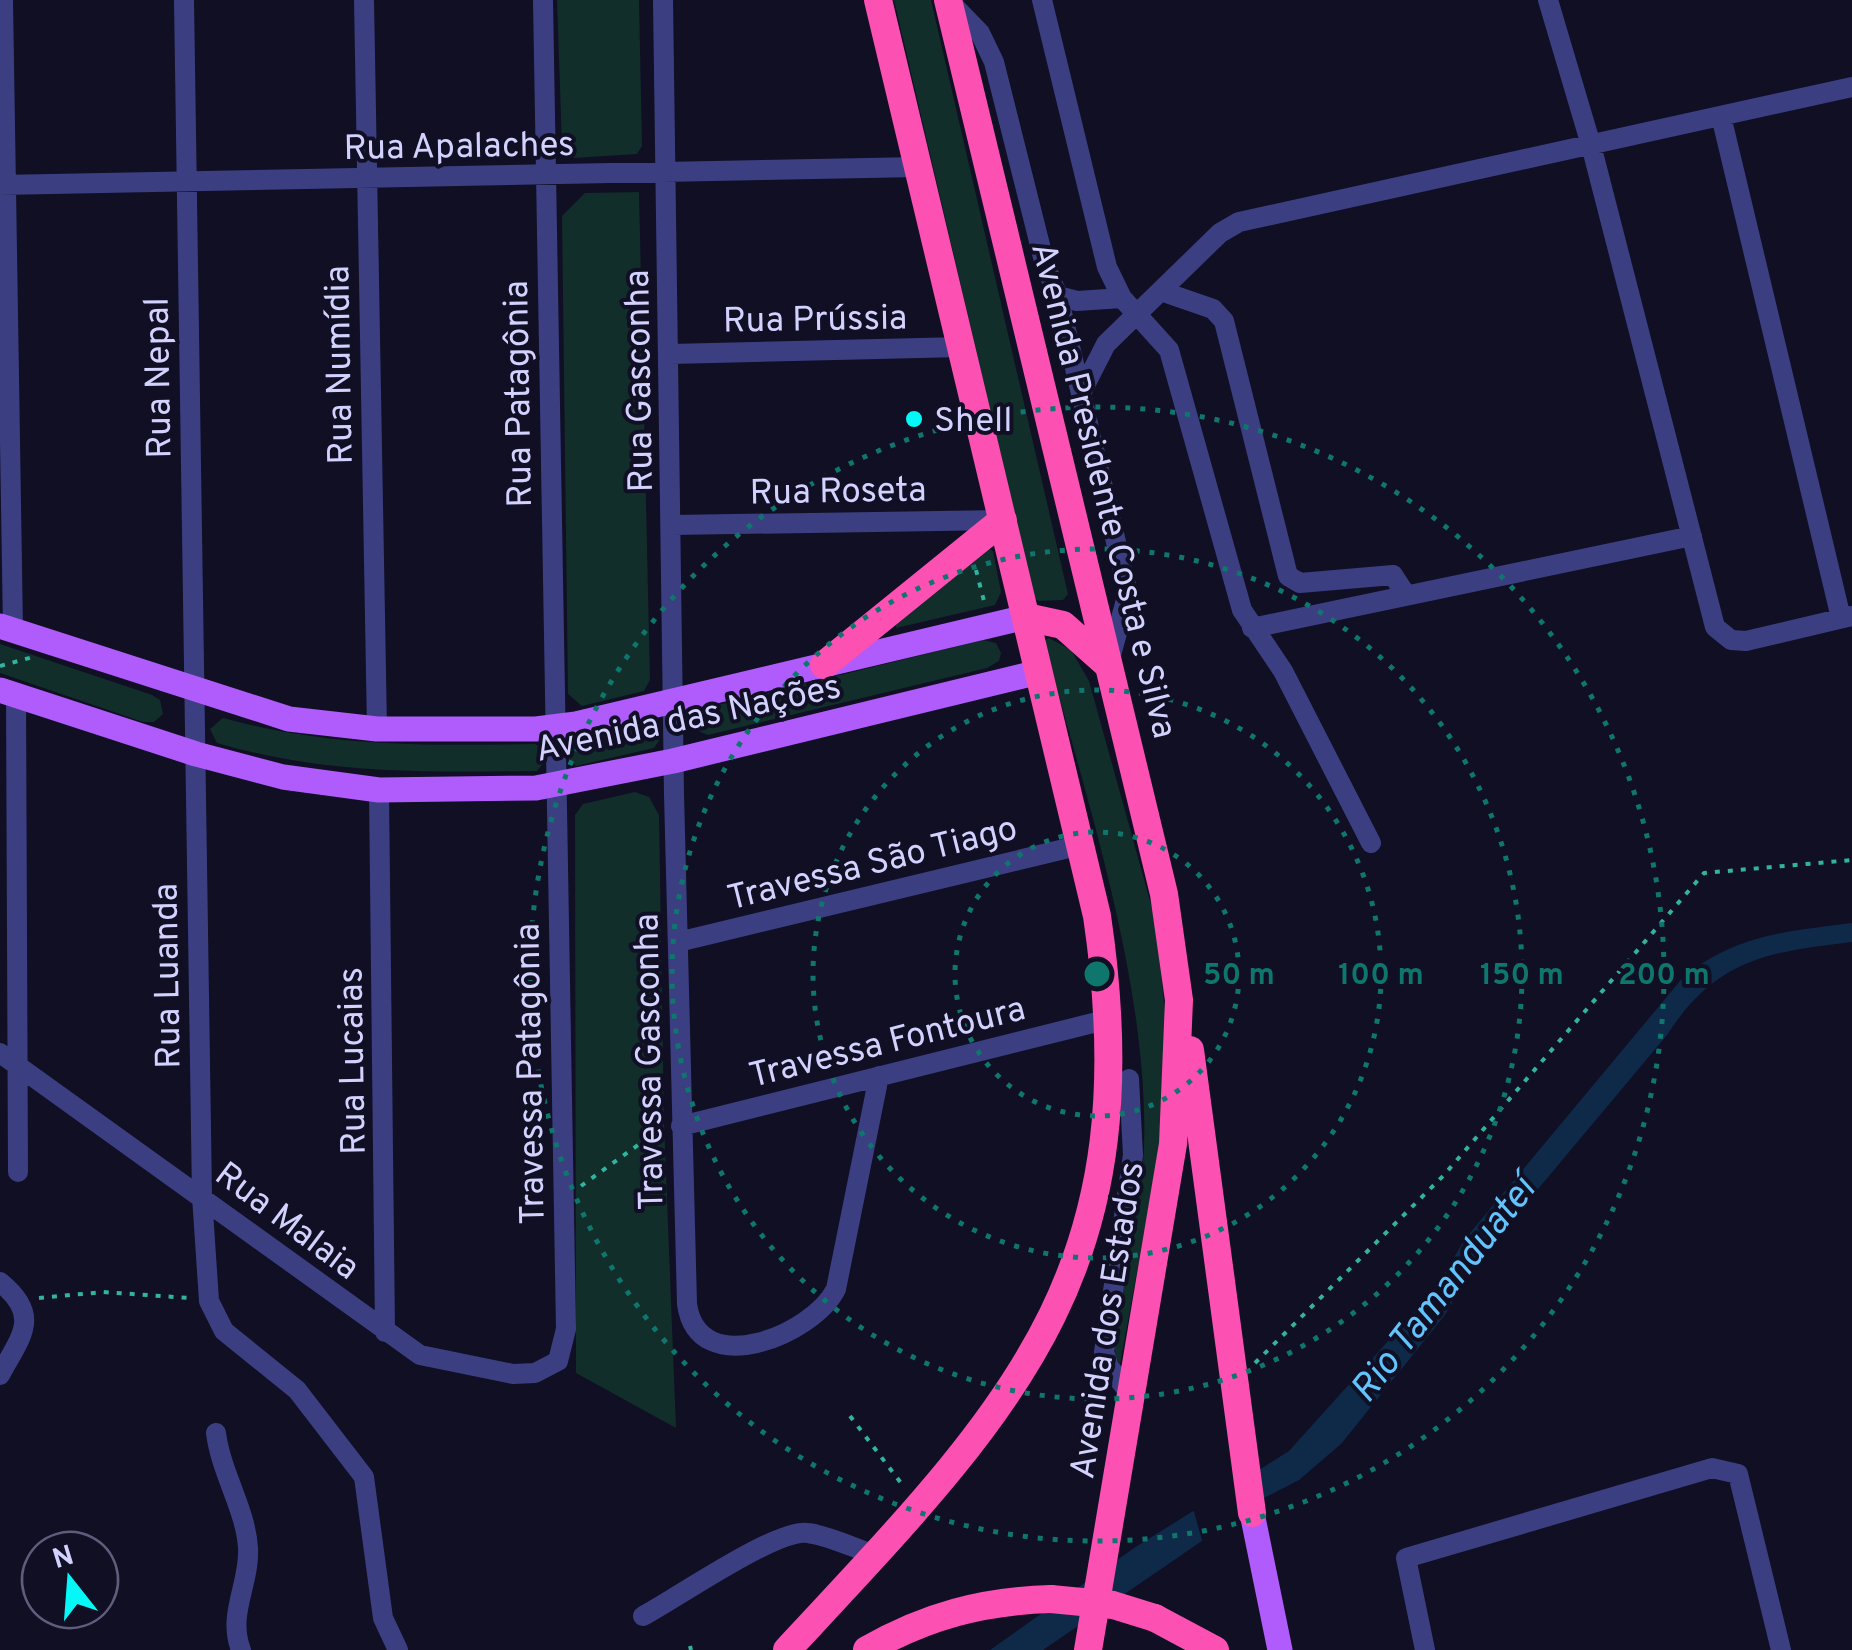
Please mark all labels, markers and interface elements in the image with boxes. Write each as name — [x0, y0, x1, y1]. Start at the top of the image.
street label: Rua Apalaches — [343, 124, 575, 172]
street label: Avenida Presidente Costa e Silva — [1019, 238, 1185, 743]
street label: Rua Numídia — [317, 265, 365, 465]
street label: Rua Gasconha — [617, 269, 665, 493]
street label: Rua Patagônia — [496, 280, 544, 508]
street label: Rua Nepal — [137, 297, 183, 459]
street label: Rua Prússia — [722, 297, 908, 345]
place label: Shell — [934, 400, 1012, 444]
marker: Shell — [903, 408, 925, 430]
street label: Rua Roseta — [749, 469, 927, 517]
street label: Avenida das Nações — [532, 666, 845, 774]
street label: Travessa São Tiago — [723, 808, 1022, 922]
street label: Rua Luanda — [145, 883, 193, 1069]
street label: Travessa Gasconha — [626, 913, 676, 1211]
street label: Travessa Patagônia — [507, 923, 557, 1225]
centre of rings — [1079, 956, 1115, 992]
text: 50 m — [1203, 958, 1275, 995]
text: 100 m — [1338, 958, 1424, 995]
text: 150 m — [1480, 958, 1564, 995]
text: 200 m — [1618, 958, 1710, 995]
street label: Rua Lucaias — [330, 967, 378, 1155]
street label: Travessa Fontoura — [745, 988, 1030, 1099]
street label: Rua Malaia — [205, 1154, 367, 1291]
street label: Avenida dos Estados — [1062, 1159, 1156, 1482]
water label: Rio Tamanduateí — [1341, 1161, 1554, 1414]
north arrow — [20, 1530, 120, 1630]
text: N — [49, 1539, 78, 1579]

